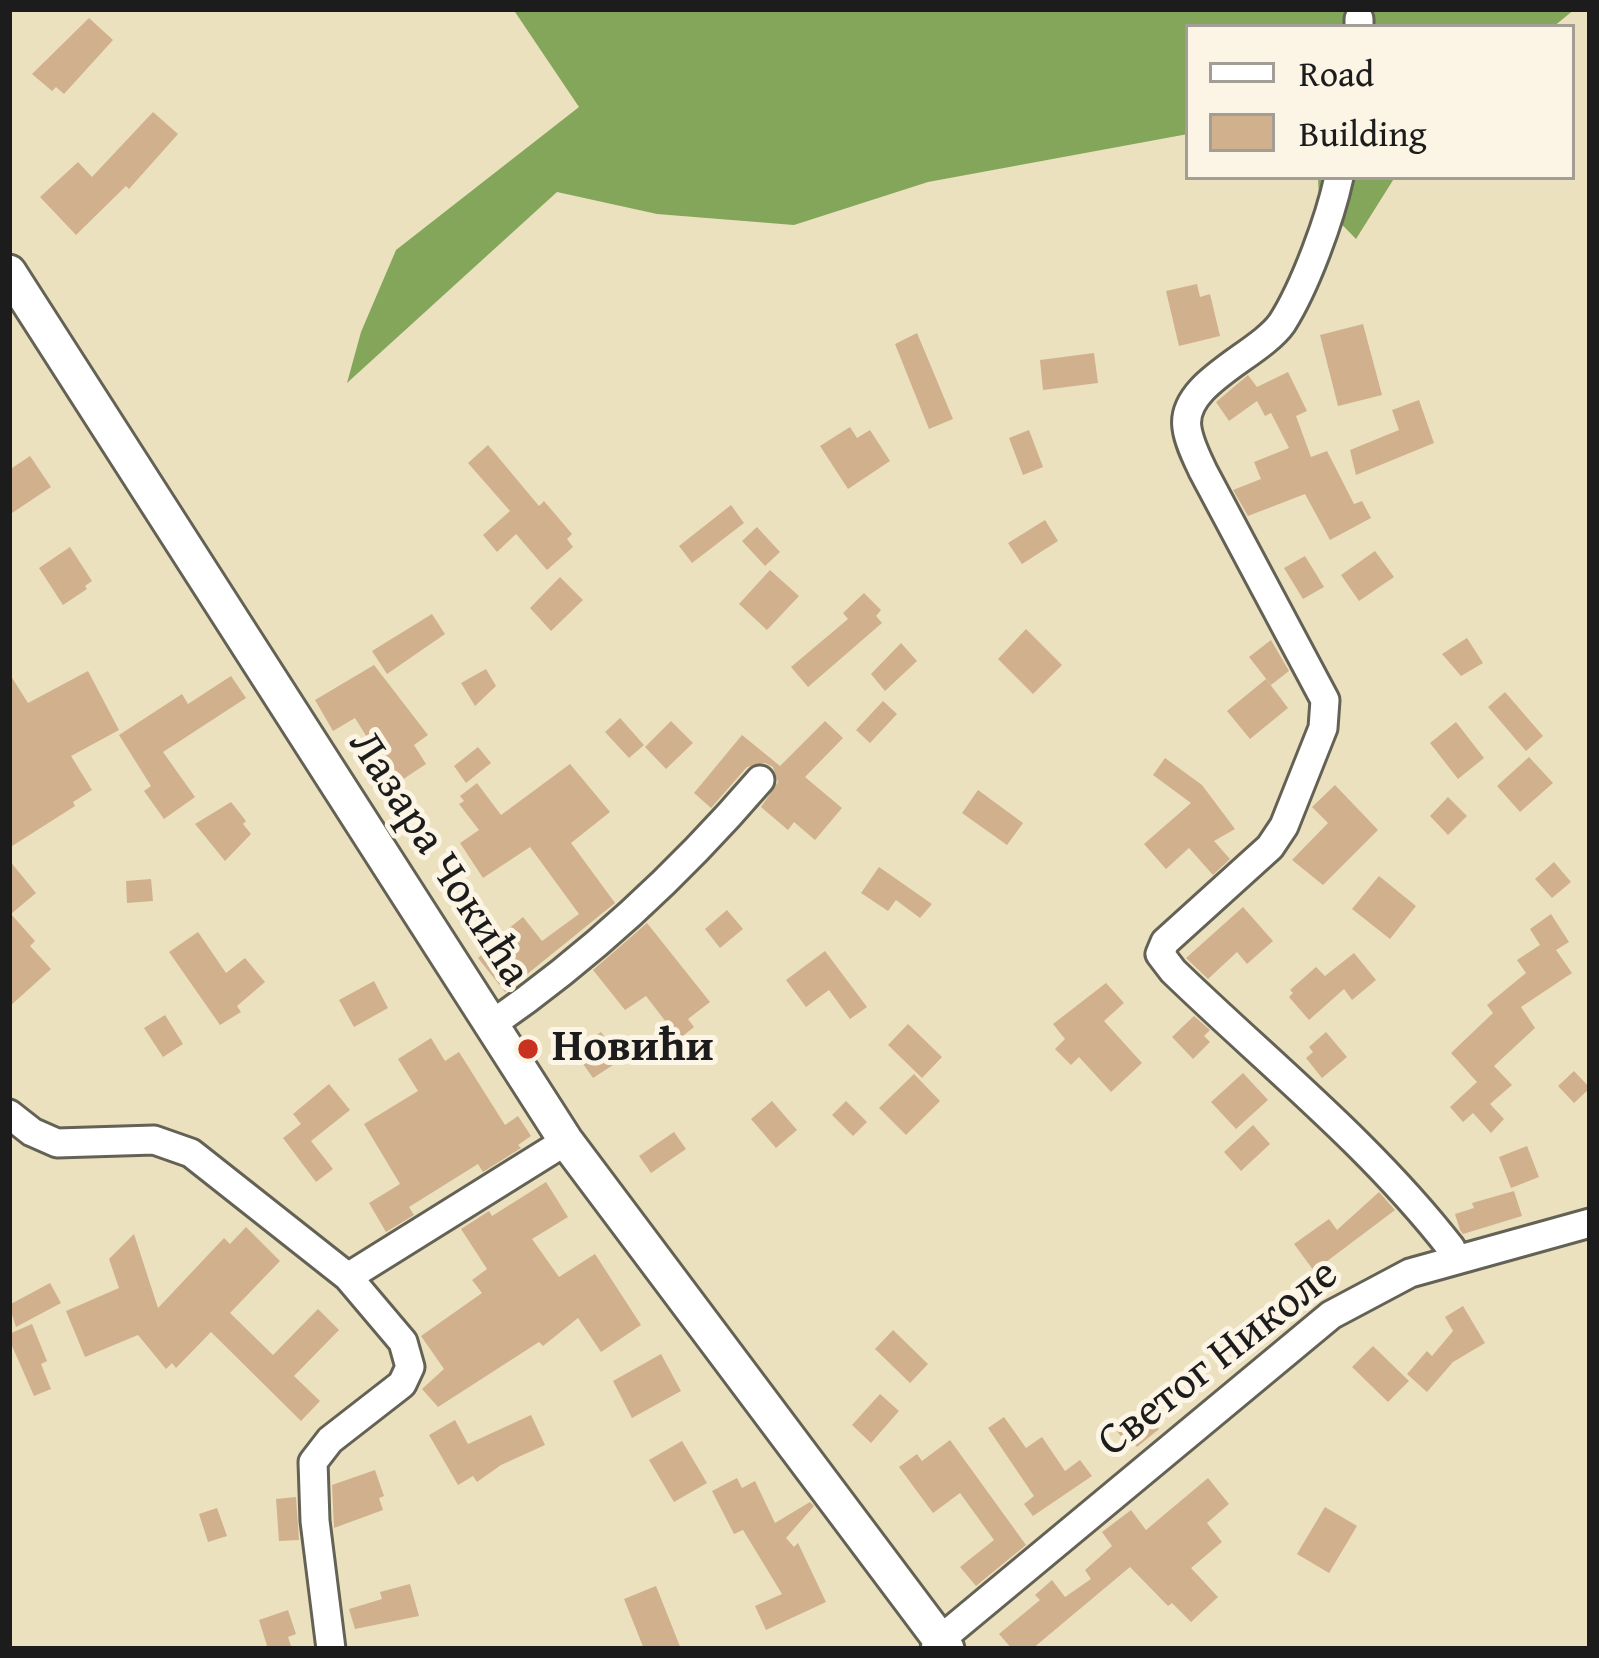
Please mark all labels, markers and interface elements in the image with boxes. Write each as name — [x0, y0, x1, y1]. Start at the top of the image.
legend — [1185, 24, 1575, 180]
text: Road — [1299, 46, 1374, 99]
text: Building — [1299, 106, 1427, 159]
street label: Лазара Чокића — [335, 721, 541, 997]
place label: Новићи — [552, 1022, 714, 1076]
marker: Новићи — [515, 1036, 541, 1062]
street label: Светог Николе — [1088, 1248, 1350, 1470]

